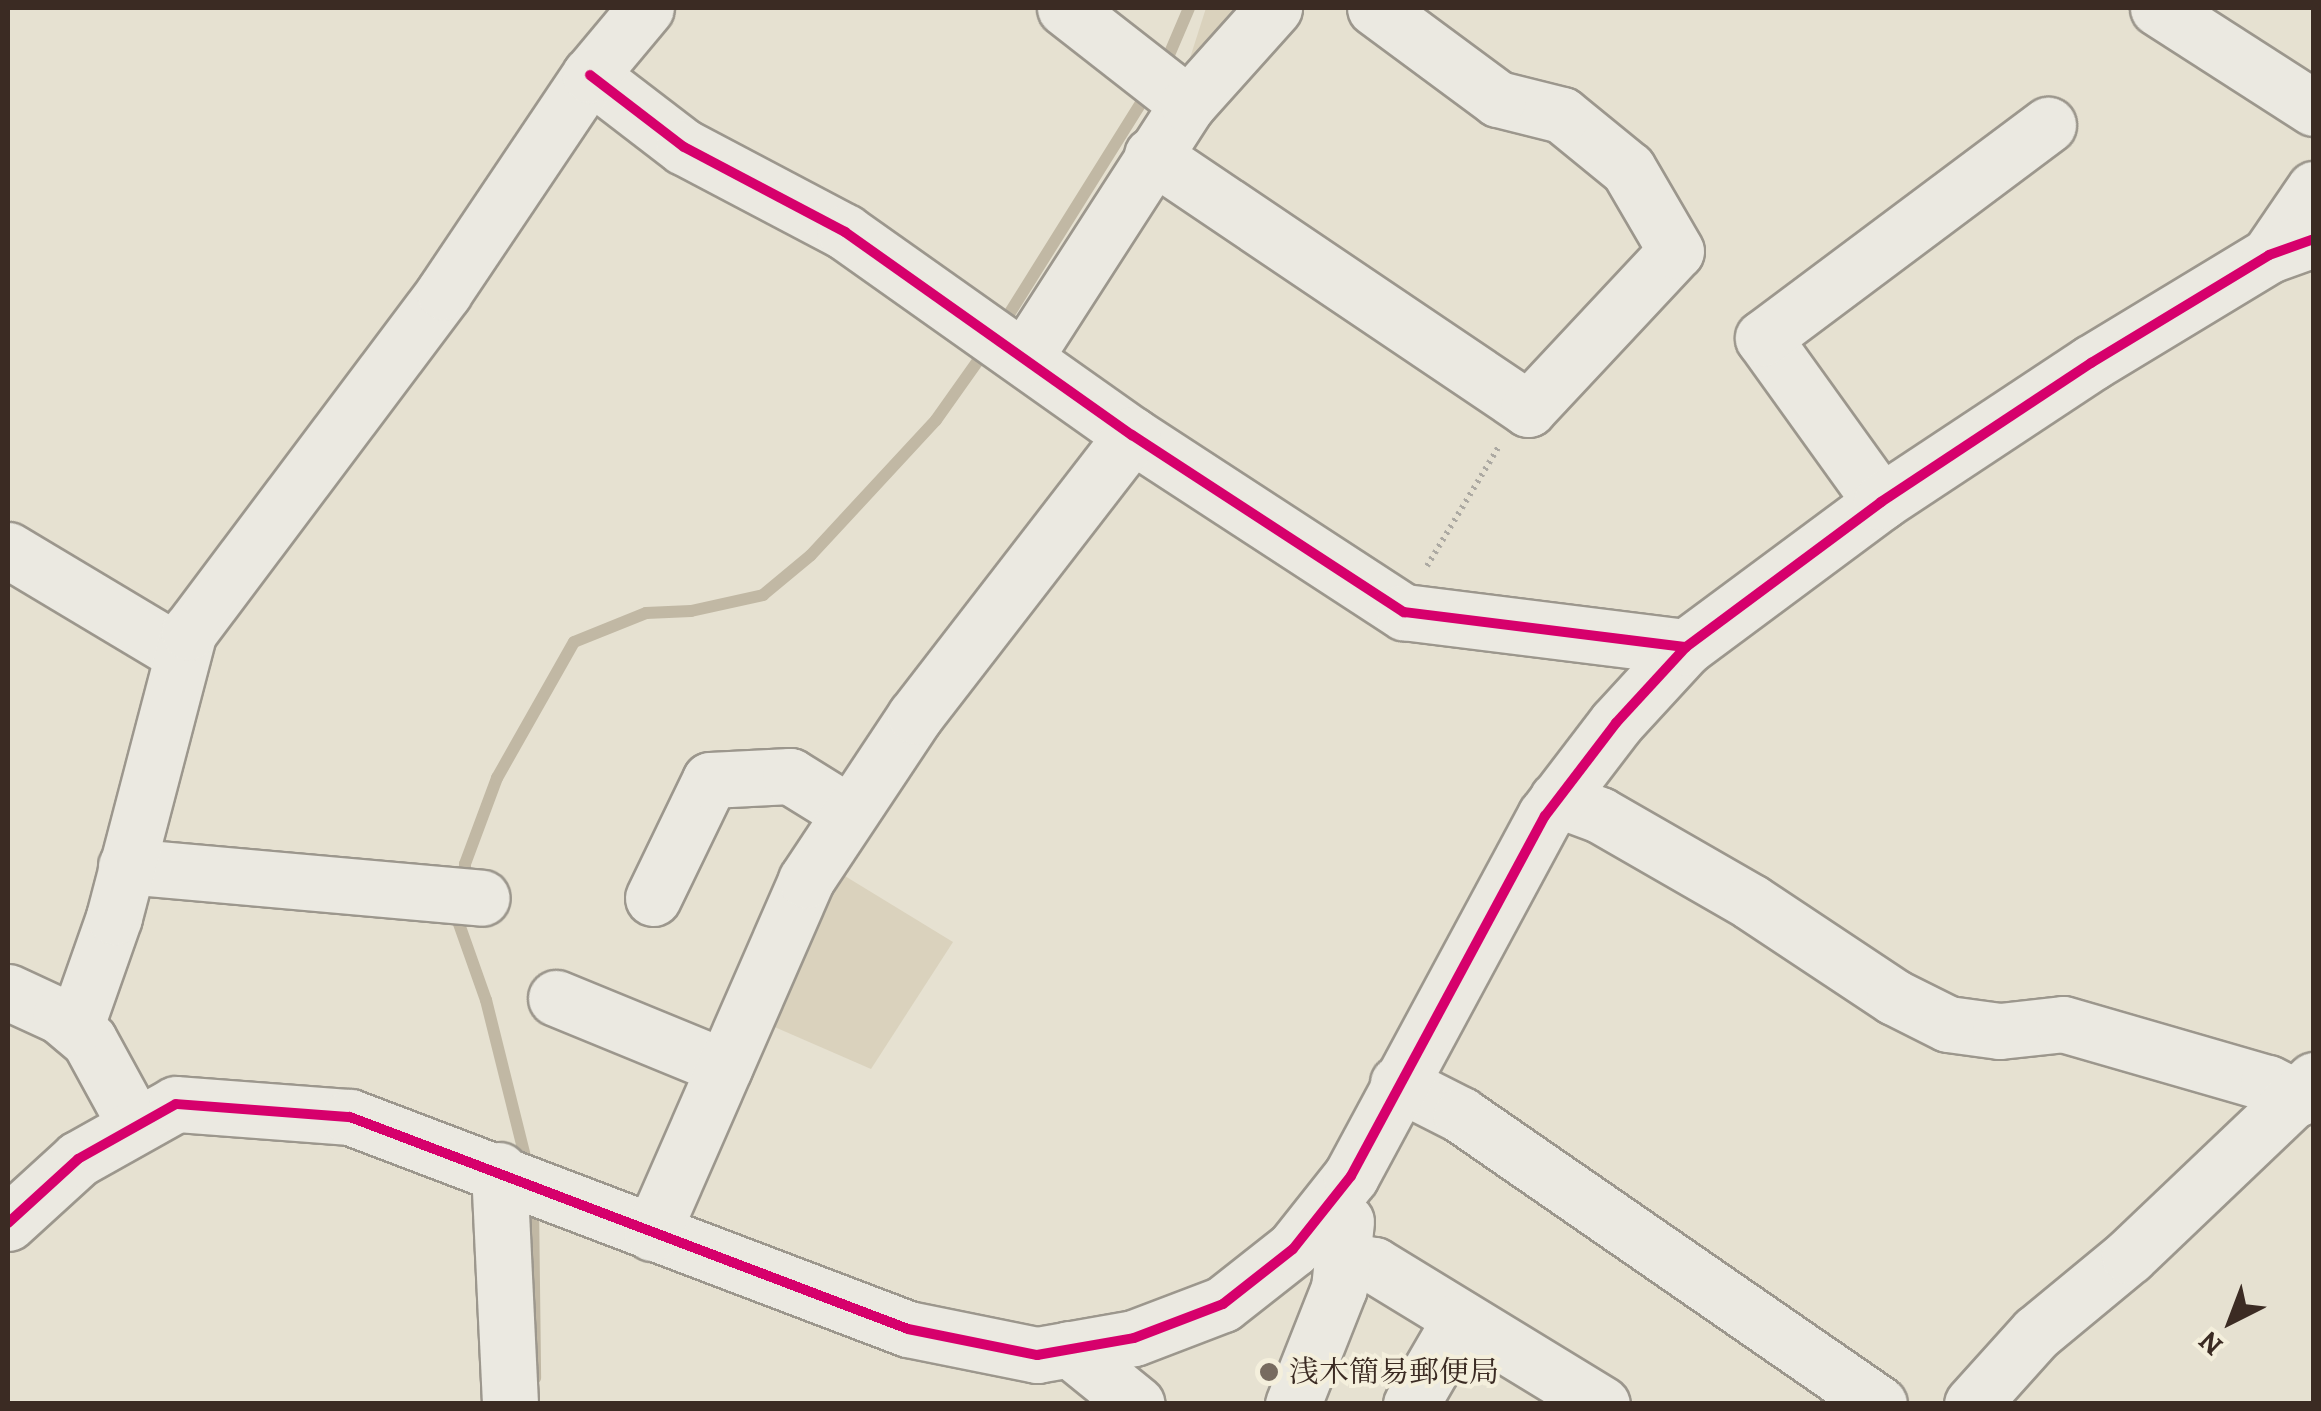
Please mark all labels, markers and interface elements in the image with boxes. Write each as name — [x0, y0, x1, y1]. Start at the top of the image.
north arrow — [2181, 1271, 2281, 1371]
text: N — [2191, 1322, 2231, 1364]
place label: 浅木簡易郵便局 — [1289, 1354, 1499, 1390]
marker: 浅木簡易郵便局 — [1258, 1361, 1280, 1383]

